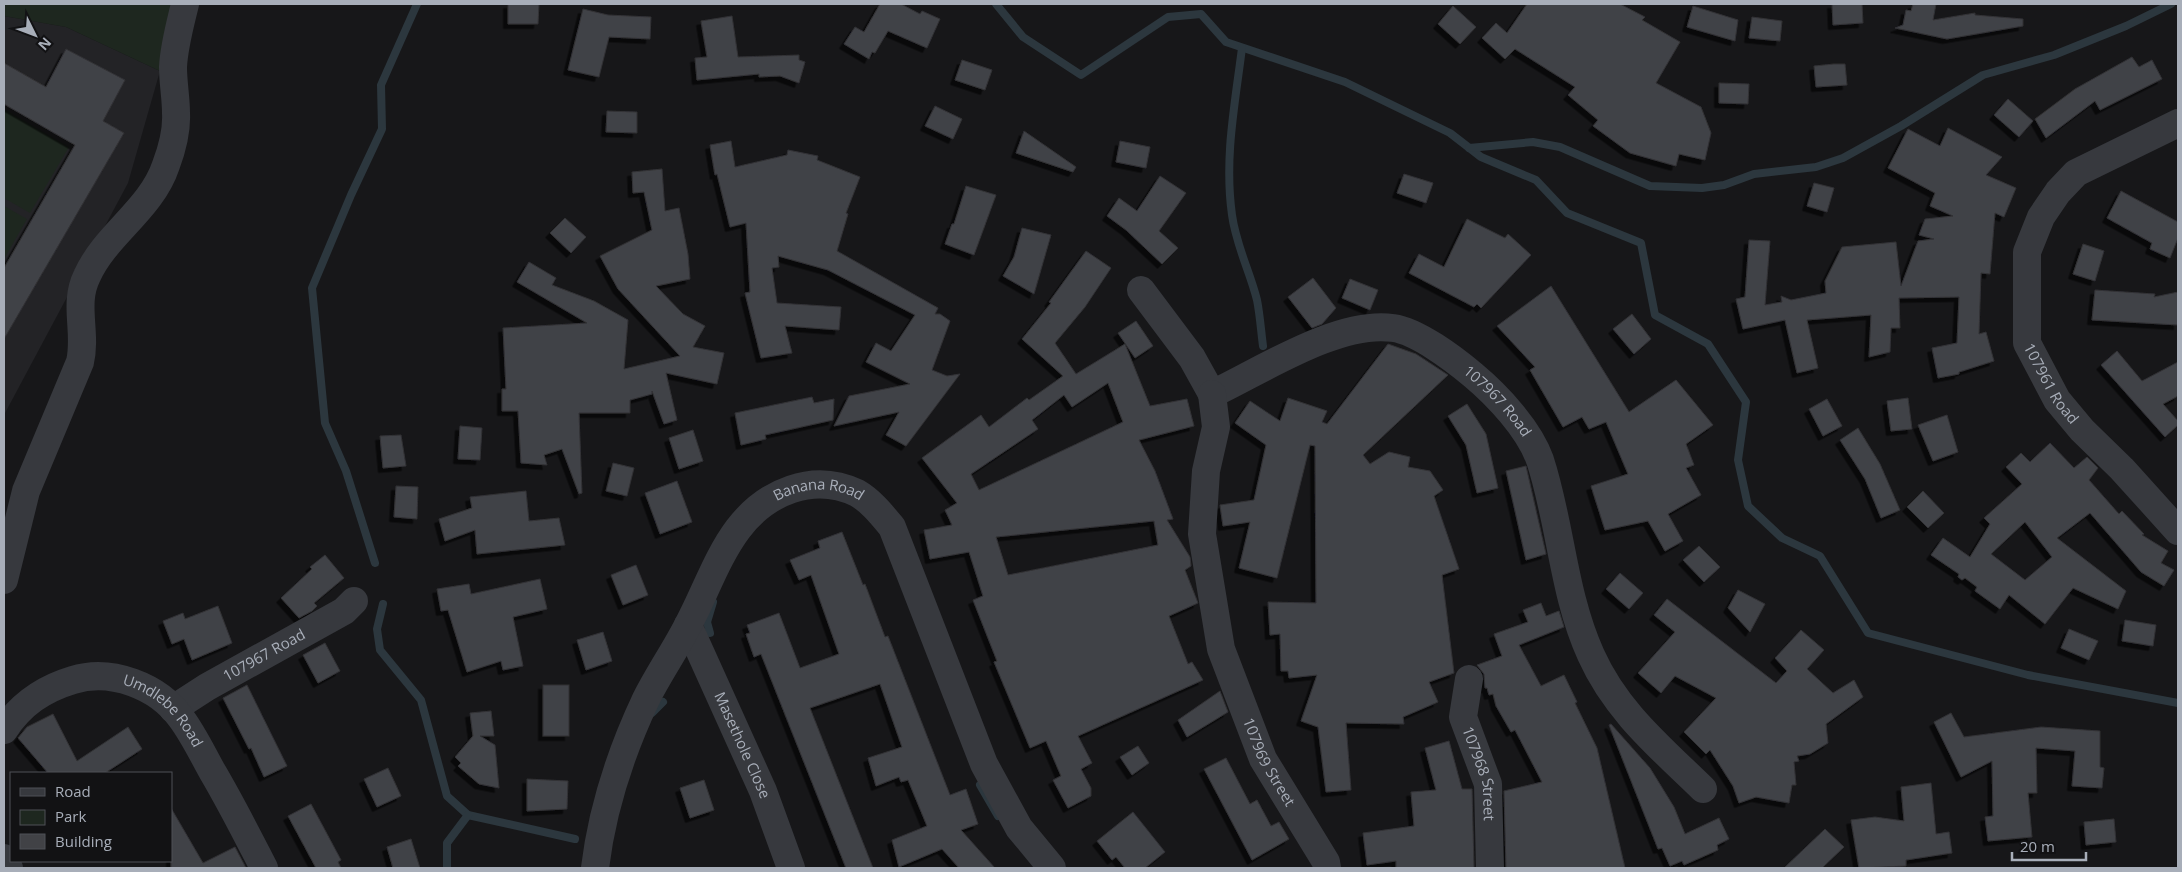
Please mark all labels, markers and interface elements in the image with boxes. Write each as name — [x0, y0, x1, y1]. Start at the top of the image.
north arrow — [10, 10, 60, 60]
text: N — [34, 33, 56, 55]
street label: 107961 Road — [2020, 339, 2084, 428]
street label: 107967 Road — [1460, 360, 1537, 440]
street label: Banana Road — [769, 473, 869, 505]
street label: 107967 Road — [219, 623, 309, 685]
street label: Umdlebe Road — [121, 669, 208, 751]
street label: Masethole Close — [710, 688, 776, 801]
street label: 107969 Street — [1239, 714, 1300, 810]
street label: 107968 Street — [1458, 723, 1500, 821]
legend — [10, 772, 172, 862]
text: Road — [55, 781, 91, 801]
text: Park — [55, 806, 86, 826]
scale bar — [2012, 830, 2086, 862]
text: Building — [55, 831, 112, 851]
text: 20 m — [2020, 836, 2055, 856]

